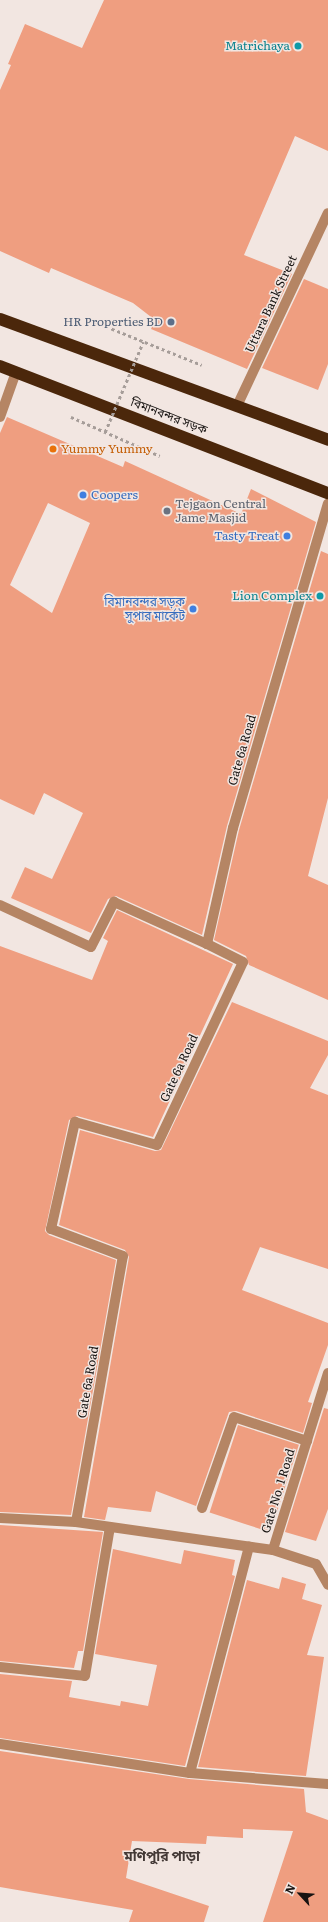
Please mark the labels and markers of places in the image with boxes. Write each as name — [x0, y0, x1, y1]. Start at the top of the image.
place label: Matrichaya — [225, 39, 290, 53]
marker: Matrichaya — [293, 41, 303, 51]
place label: HR Properties BD — [63, 315, 163, 329]
marker: HR Properties BD — [166, 317, 176, 327]
place label: Yummy Yummy — [61, 442, 153, 456]
marker: Yummy Yummy — [48, 444, 58, 454]
place label: Coopers — [91, 488, 138, 502]
marker: Coopers — [78, 490, 88, 500]
place label: Tejgaon Central Jame Masjid — [175, 497, 266, 525]
marker: Tejgaon Central Jame Masjid — [162, 506, 172, 516]
place label: Tasty Treat — [214, 529, 279, 543]
marker: Tasty Treat — [282, 531, 292, 541]
place label: Lion Complex — [232, 589, 312, 603]
marker: Lion Complex — [315, 591, 325, 601]
place label: বিমানবন্দর সড়ক সুপার মার্কেট — [104, 595, 185, 623]
marker: বিমানবন্দর সড়ক সুপার মার্কেট — [188, 604, 198, 614]

